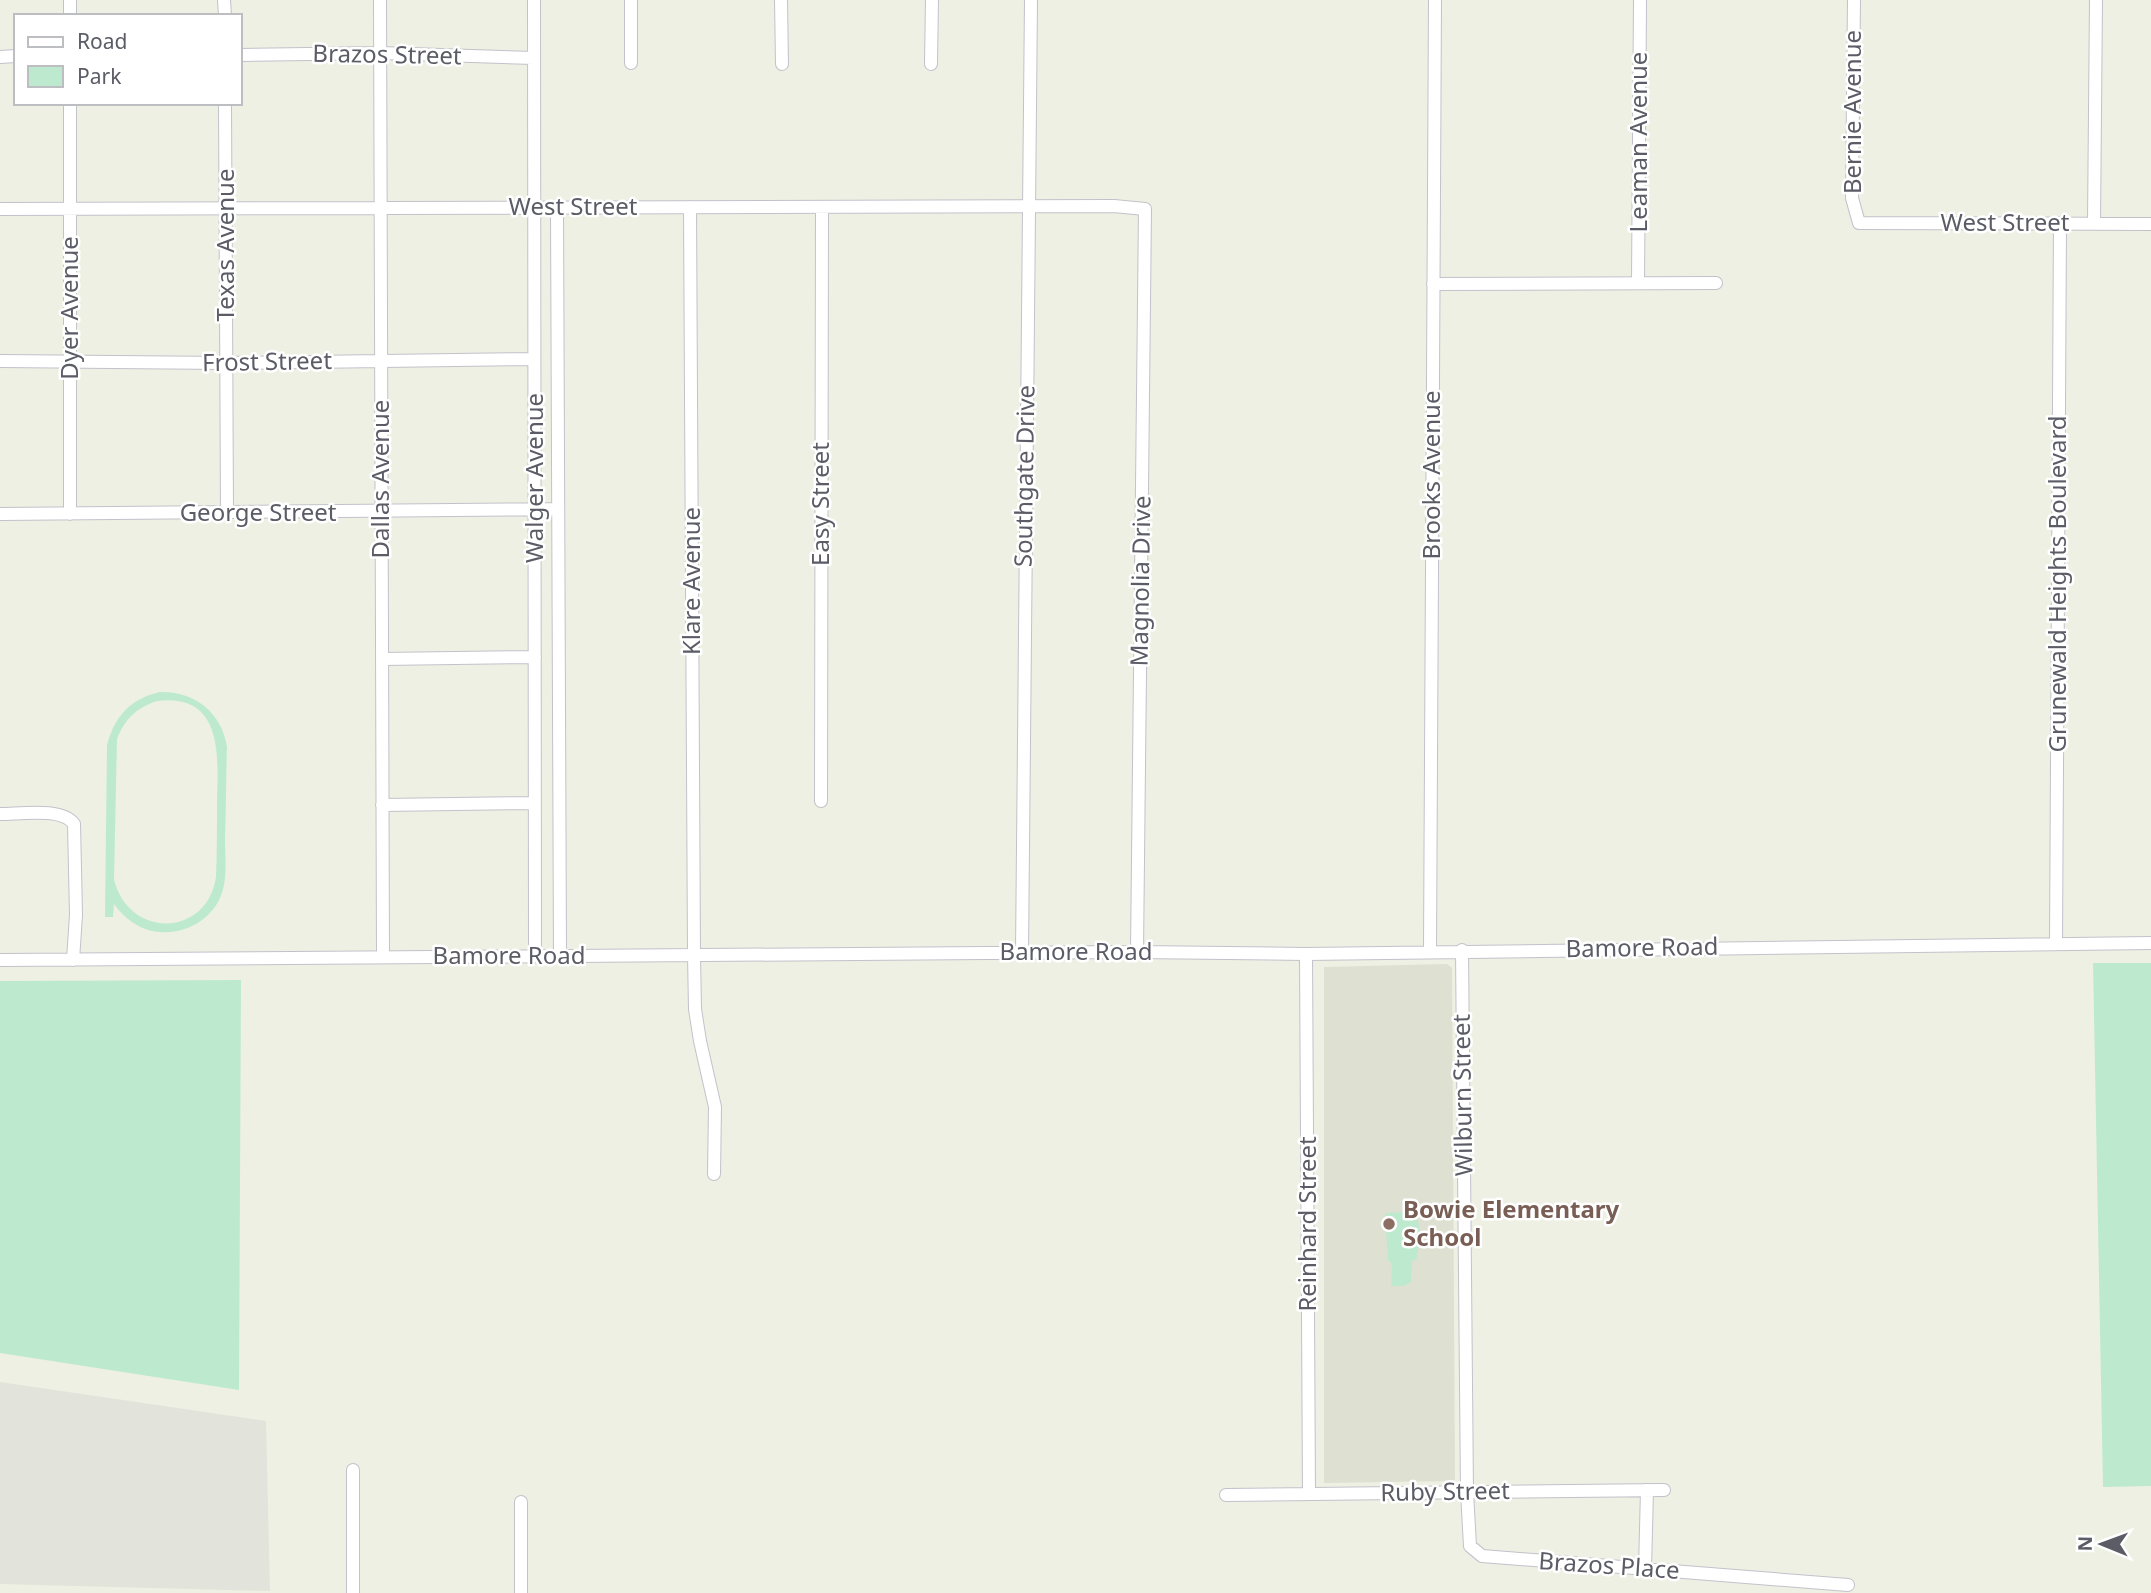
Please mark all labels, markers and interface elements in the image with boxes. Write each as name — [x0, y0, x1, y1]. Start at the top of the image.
legend — [14, 14, 242, 105]
text: Road — [77, 27, 127, 55]
street label: Bernie Avenue — [1835, 30, 1868, 194]
street label: Brazos Street — [312, 36, 462, 71]
street label: Leaman Avenue — [1621, 52, 1654, 232]
text: Park — [77, 62, 122, 90]
street label: Texas Avenue — [208, 169, 241, 321]
street label: West Street — [509, 189, 638, 222]
street label: West Street — [1941, 205, 2070, 238]
street label: Dyer Avenue — [52, 236, 85, 380]
street label: Frost Street — [202, 343, 332, 378]
street label: Southgate Drive — [1005, 385, 1042, 567]
street label: Brooks Avenue — [1414, 391, 1447, 559]
street label: Walger Avenue — [517, 393, 550, 563]
street label: Dallas Avenue — [363, 400, 396, 558]
street label: Grunewald Heights Boulevard — [2040, 415, 2073, 753]
street label: Easy Street — [803, 442, 836, 566]
street label: George Street — [180, 495, 337, 528]
street label: Magnolia Drive — [1122, 495, 1157, 667]
street label: Klare Avenue — [674, 507, 707, 655]
street label: Bamore Road — [1565, 929, 1719, 964]
street label: Bamore Road — [1000, 934, 1152, 967]
street label: Bamore Road — [433, 938, 585, 971]
street label: Wilburn Street — [1444, 1013, 1479, 1176]
street label: Reinhard Street — [1290, 1136, 1323, 1312]
place label: Bowie Elementary School — [1403, 1192, 1620, 1253]
marker: Bowie Elementary School — [1381, 1216, 1397, 1232]
street label: Ruby Street — [1380, 1473, 1510, 1508]
north arrow — [2067, 1509, 2137, 1579]
text: N — [2072, 1536, 2098, 1552]
street label: Brazos Place — [1537, 1543, 1681, 1586]

